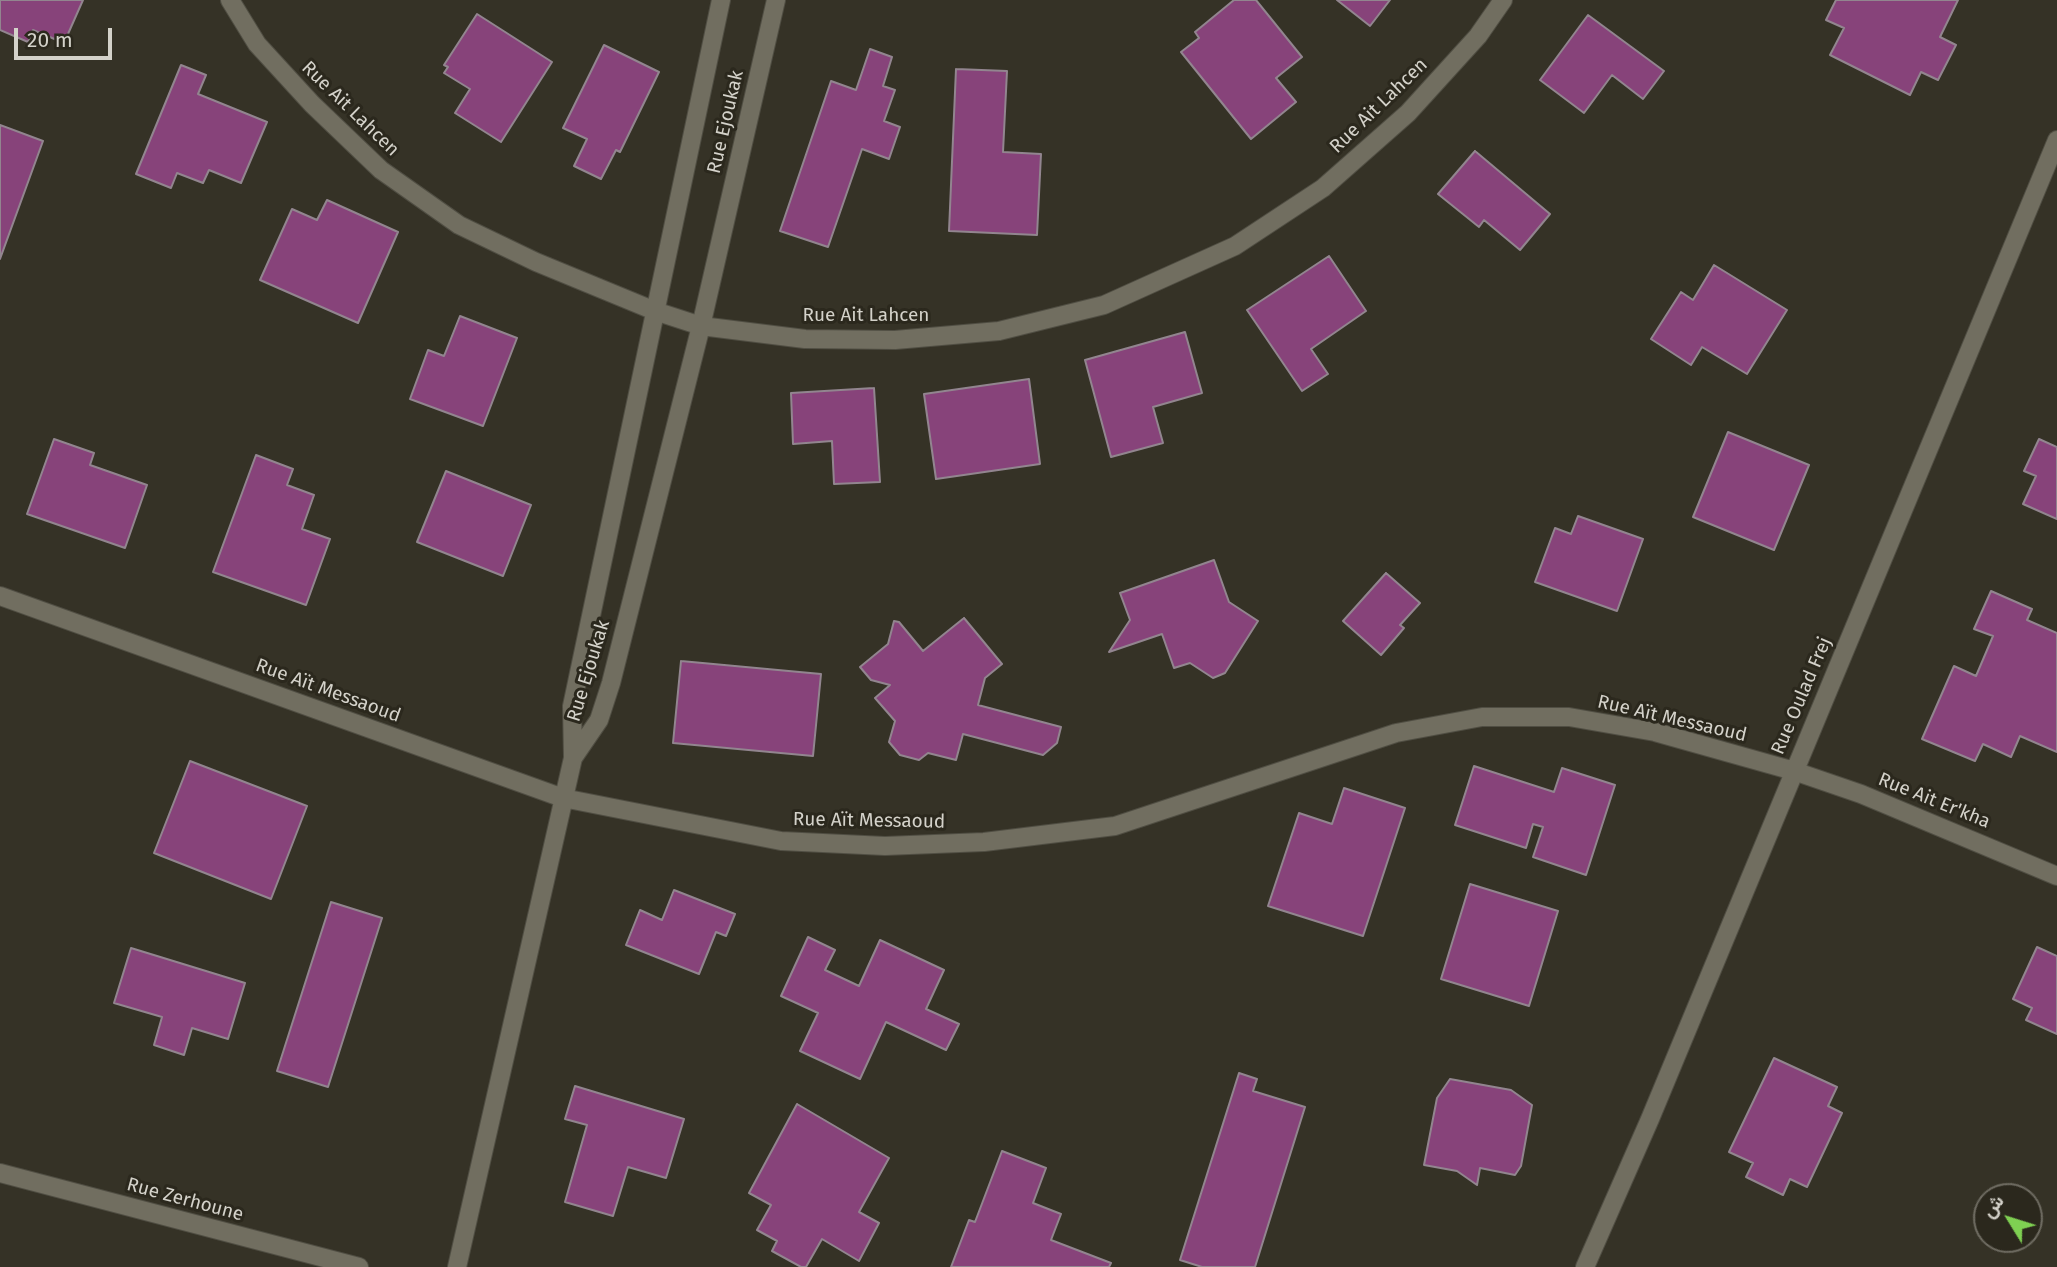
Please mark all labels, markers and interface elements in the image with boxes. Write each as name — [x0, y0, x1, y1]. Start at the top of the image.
scale bar — [18, 14, 116, 58]
text: 20 m — [27, 27, 73, 53]
street label: Rue Ait Lahcen — [1325, 54, 1433, 158]
street label: Rue Ait Lahcen — [296, 57, 404, 161]
street label: Rue Ejoukak — [703, 68, 749, 176]
street label: Rue Ait Lahcen — [802, 305, 930, 327]
street label: Rue Ejoukak — [563, 617, 615, 725]
street label: Rue Oulad Frej — [1767, 634, 1837, 758]
street label: Rue Aït Messaoud — [252, 654, 404, 728]
street label: Rue Aït Messaoud — [1595, 691, 1749, 747]
street label: Rue Ait Er'kha — [1875, 768, 1993, 834]
street label: Rue Aït Messaoud — [793, 808, 945, 834]
street label: Rue Zerhoune — [124, 1173, 246, 1227]
north arrow — [1973, 1183, 2043, 1253]
text: ش — [1977, 1190, 2009, 1222]

